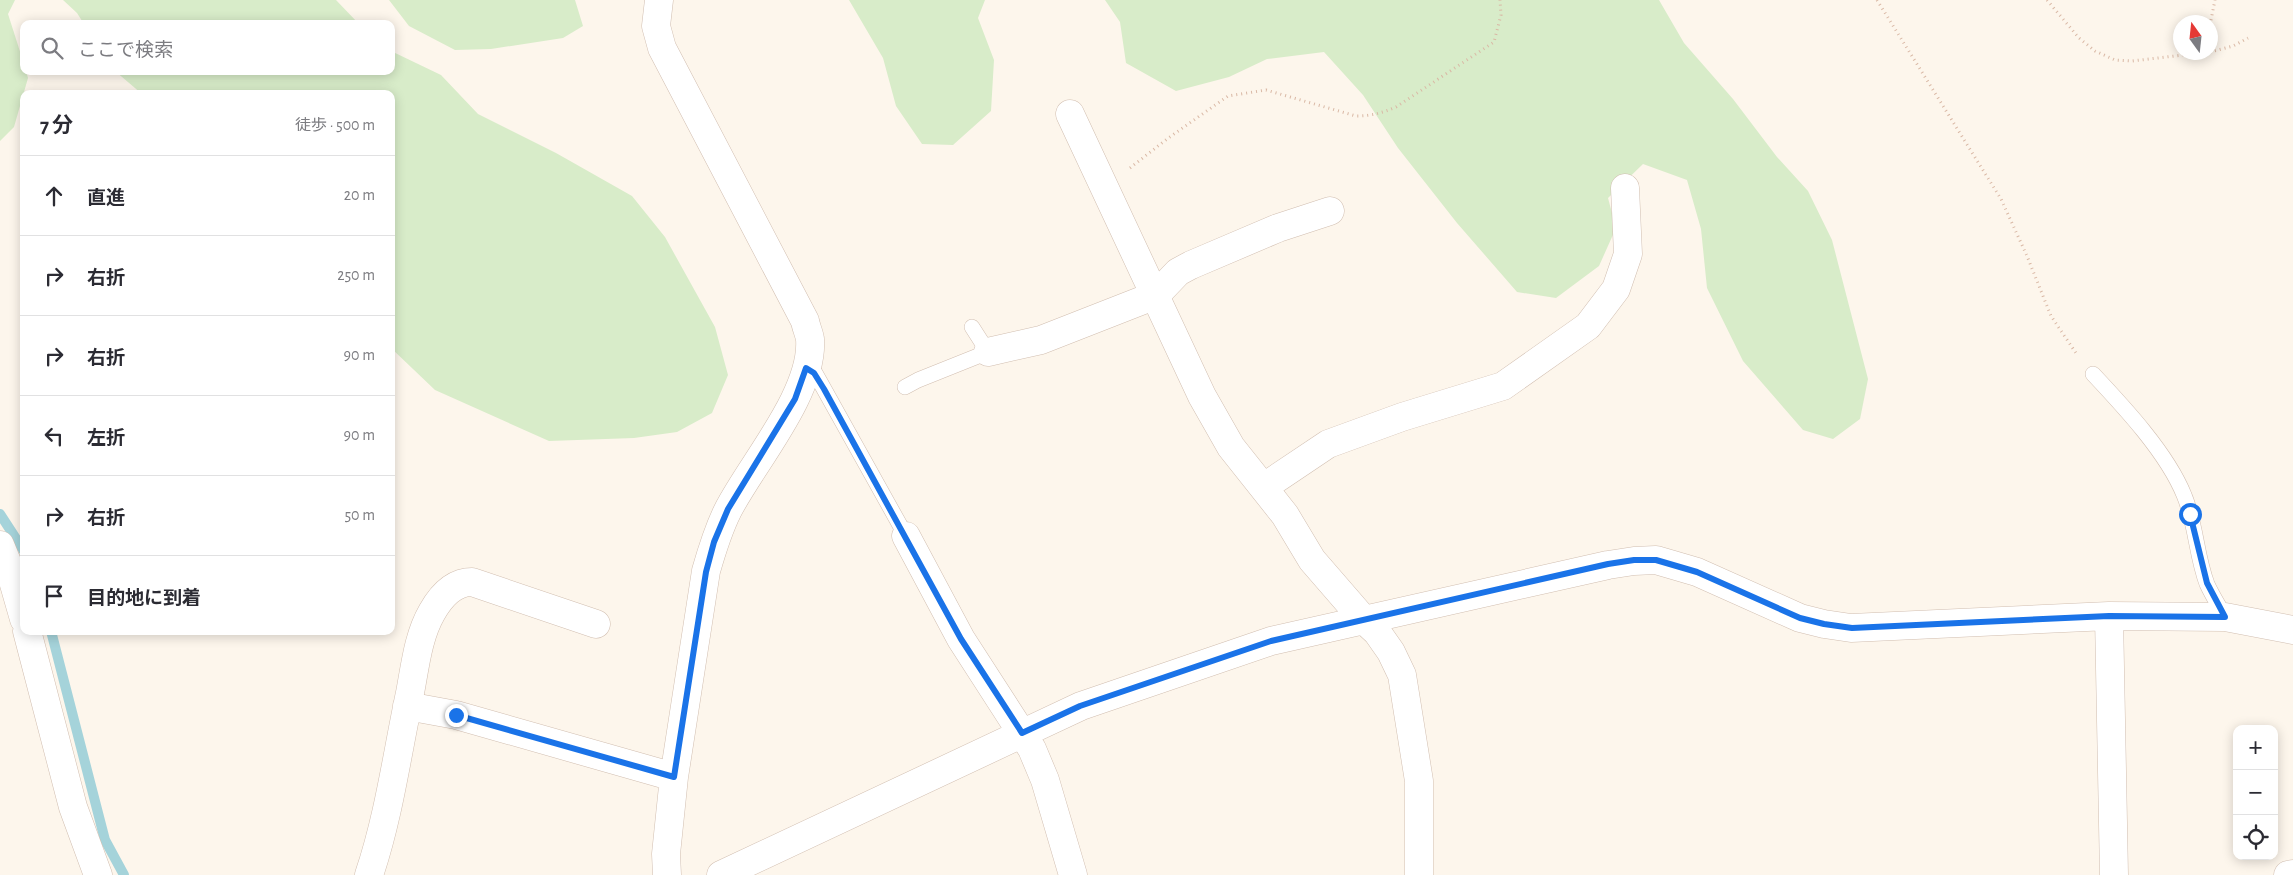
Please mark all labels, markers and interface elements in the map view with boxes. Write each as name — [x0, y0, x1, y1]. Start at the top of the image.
north arrow — [2173, 15, 2218, 60]
search box — [20, 20, 395, 75]
icon: search — [38, 34, 66, 62]
text: ここで検索 — [78, 41, 173, 60]
text: 7 分 — [40, 115, 73, 136]
text: 徒歩 · 500 m — [295, 117, 375, 133]
icon: ahead — [40, 182, 68, 210]
text: 20 m — [344, 187, 375, 203]
text: 直進 — [87, 189, 125, 208]
icon: right — [40, 262, 68, 290]
text: 250 m — [337, 267, 375, 283]
text: 右折 — [87, 269, 125, 288]
icon: right — [40, 342, 68, 370]
text: 90 m — [344, 347, 375, 363]
text: 右折 — [87, 349, 125, 368]
icon: left — [40, 422, 68, 450]
text: 90 m — [344, 427, 375, 443]
text: 左折 — [87, 429, 125, 448]
icon: right — [40, 502, 68, 530]
route start — [2179, 503, 2202, 526]
text: 50 m — [344, 507, 375, 523]
text: 右折 — [87, 509, 125, 528]
icon: arrive — [40, 582, 68, 610]
text: 目的地に到着 — [87, 589, 201, 608]
route end — [445, 704, 468, 727]
map controls — [2233, 725, 2278, 860]
button: + — [2233, 725, 2278, 770]
button: − — [2233, 770, 2278, 815]
button: locate — [2233, 815, 2278, 860]

